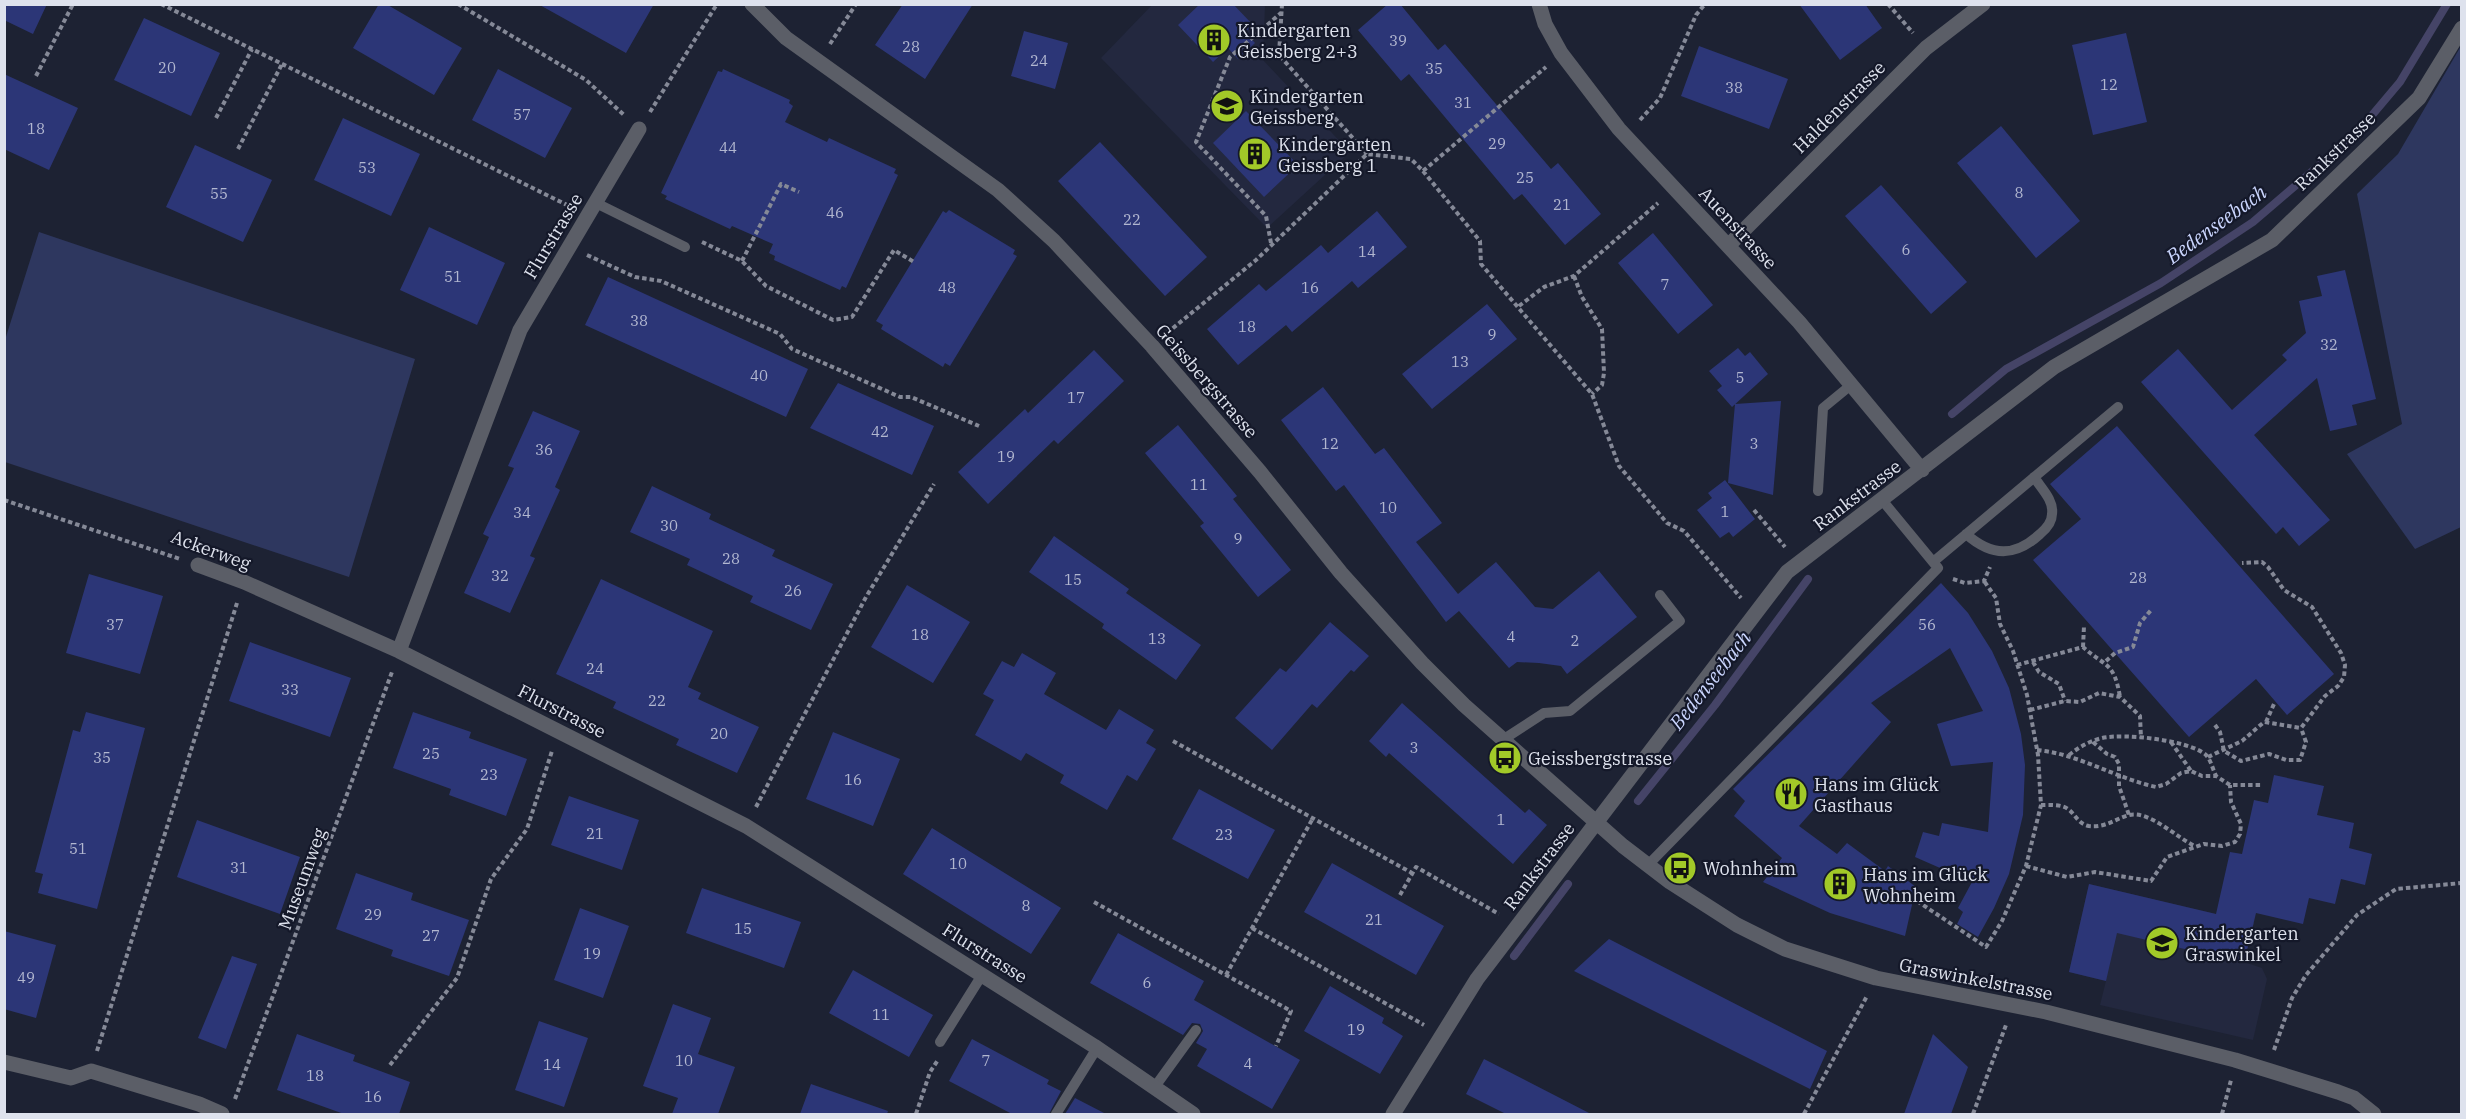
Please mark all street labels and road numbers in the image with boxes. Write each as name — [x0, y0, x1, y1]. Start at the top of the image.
street label: Haldenstrasse — [1788, 56, 1890, 158]
street label: Rankstrasse — [2290, 107, 2380, 195]
street label: Auenstrasse — [1694, 182, 1782, 274]
street label: Flurstrasse — [518, 189, 588, 283]
street label: Geissbergstrasse — [1151, 319, 1263, 443]
street label: Rankstrasse — [1809, 455, 1905, 535]
street label: Ackerweg — [168, 525, 254, 575]
street label: Flurstrasse — [514, 679, 610, 743]
street label: Rankstrasse — [1499, 818, 1579, 914]
street label: Museumweg — [273, 825, 331, 933]
street label: Flurstrasse — [938, 918, 1032, 988]
street label: Graswinkelstrasse — [1897, 953, 2055, 1005]

